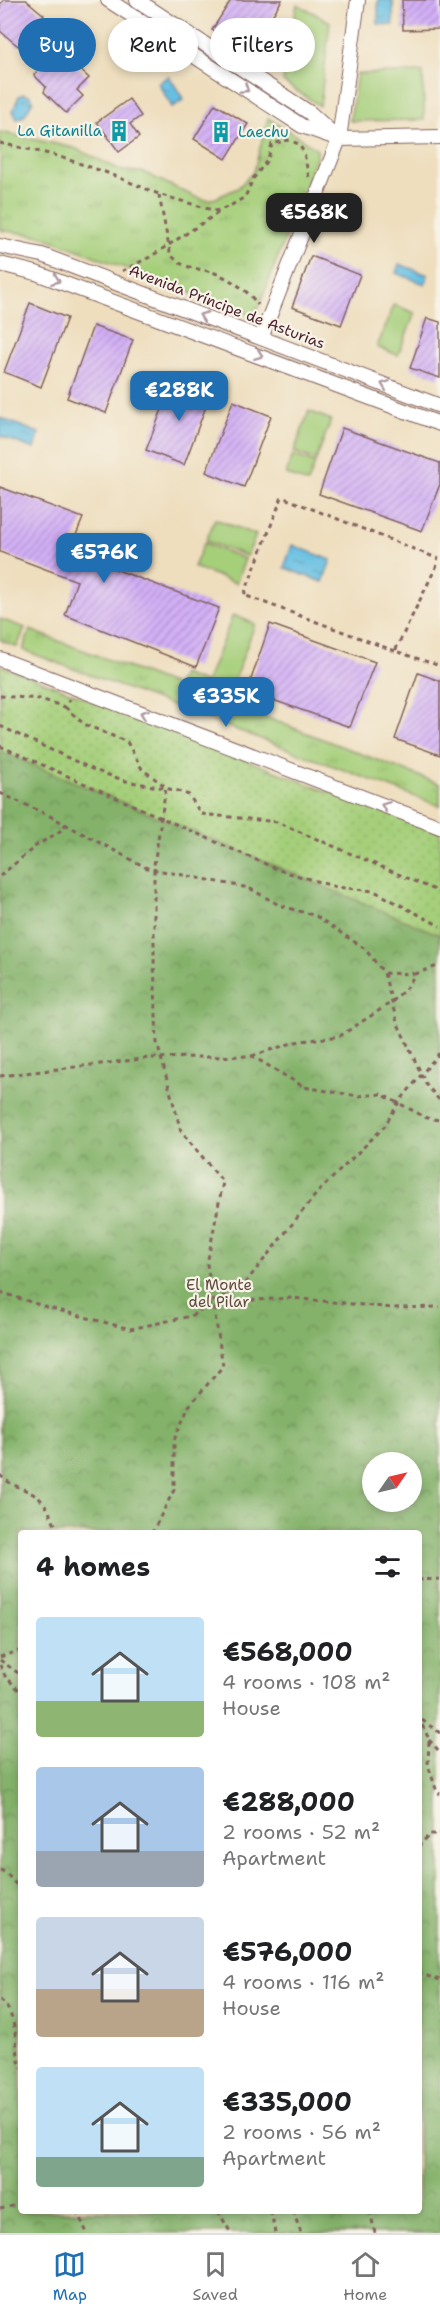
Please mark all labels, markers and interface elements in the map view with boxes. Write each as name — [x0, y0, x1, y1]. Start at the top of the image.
chip: Buy — [18, 18, 96, 72]
chip: Rent — [108, 18, 198, 72]
chip: Filters — [210, 18, 315, 72]
one-way arrow — [238, 82, 249, 93]
building icon: La Gitanilla — [107, 119, 131, 143]
building icon: Laechu — [209, 120, 233, 144]
place label: La Gitanilla — [17, 121, 103, 141]
place label: Laechu — [238, 122, 289, 142]
pin: €568K — [272, 193, 356, 244]
text: €568K — [280, 199, 348, 225]
street label: Avenida Príncipe de Asturias — [126, 260, 328, 354]
one-way arrow — [50, 273, 61, 285]
one-way arrow — [198, 310, 209, 323]
one-way arrow — [253, 348, 264, 360]
pin: €288K — [137, 371, 221, 422]
text: €288K — [144, 377, 214, 403]
one-way arrow — [381, 380, 392, 392]
pin: €576K — [62, 533, 146, 584]
text: €576K — [70, 539, 138, 565]
pin: €335K — [184, 677, 268, 728]
text: €335K — [192, 683, 260, 709]
one-way arrow — [140, 708, 150, 721]
one-way arrow — [381, 801, 392, 813]
park label: El Monte del Pilar — [186, 1275, 252, 1312]
north arrow — [362, 1452, 422, 1512]
map controls — [362, 1452, 422, 1512]
text: 4 homes — [36, 1549, 150, 1584]
icon: filters — [371, 1550, 404, 1583]
text: €568,000 — [222, 1634, 353, 1669]
icon: home — [84, 1641, 156, 1713]
text: 4 rooms · 108 m² — [222, 1669, 391, 1695]
text: House — [222, 1695, 281, 1721]
text: €288,000 — [222, 1784, 355, 1819]
icon: home — [84, 1791, 156, 1863]
text: 2 rooms · 52 m² — [222, 1819, 380, 1845]
text: Apartment — [222, 1845, 326, 1871]
text: €576,000 — [222, 1934, 352, 1969]
icon: home — [84, 1941, 156, 2013]
text: 4 rooms · 116 m² — [222, 1969, 384, 1995]
text: House — [222, 1995, 281, 2021]
text: €335,000 — [222, 2084, 352, 2119]
icon: home — [84, 2091, 156, 2163]
text: 2 rooms · 56 m² — [222, 2119, 381, 2145]
text: Apartment — [222, 2145, 326, 2171]
tab: Map — [53, 2248, 87, 2305]
tab: Saved — [192, 2248, 238, 2305]
tab: Home — [343, 2248, 387, 2305]

